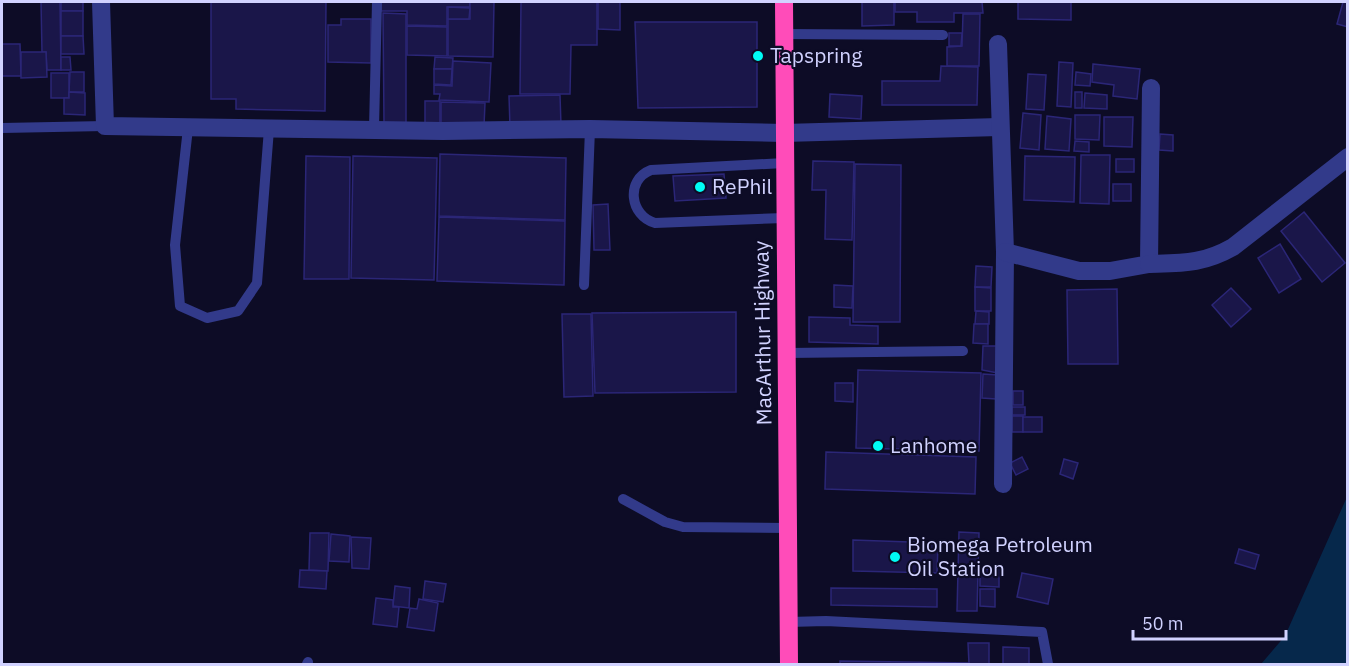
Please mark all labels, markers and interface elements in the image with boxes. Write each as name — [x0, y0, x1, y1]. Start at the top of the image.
place label: Tapspring — [770, 41, 862, 69]
marker: Tapspring — [751, 49, 765, 63]
place label: RePhil — [712, 172, 773, 200]
marker: RePhil — [693, 180, 707, 194]
street label: MacArthur Highway — [746, 240, 778, 426]
place label: Lanhome — [890, 431, 977, 459]
marker: Lanhome — [871, 439, 885, 453]
place label: Biomega Petroleum Oil Station — [907, 530, 1093, 582]
marker: Biomega Petroleum Oil Station — [888, 550, 902, 564]
scale bar — [1133, 603, 1286, 641]
text: 50 m — [1142, 612, 1184, 635]

